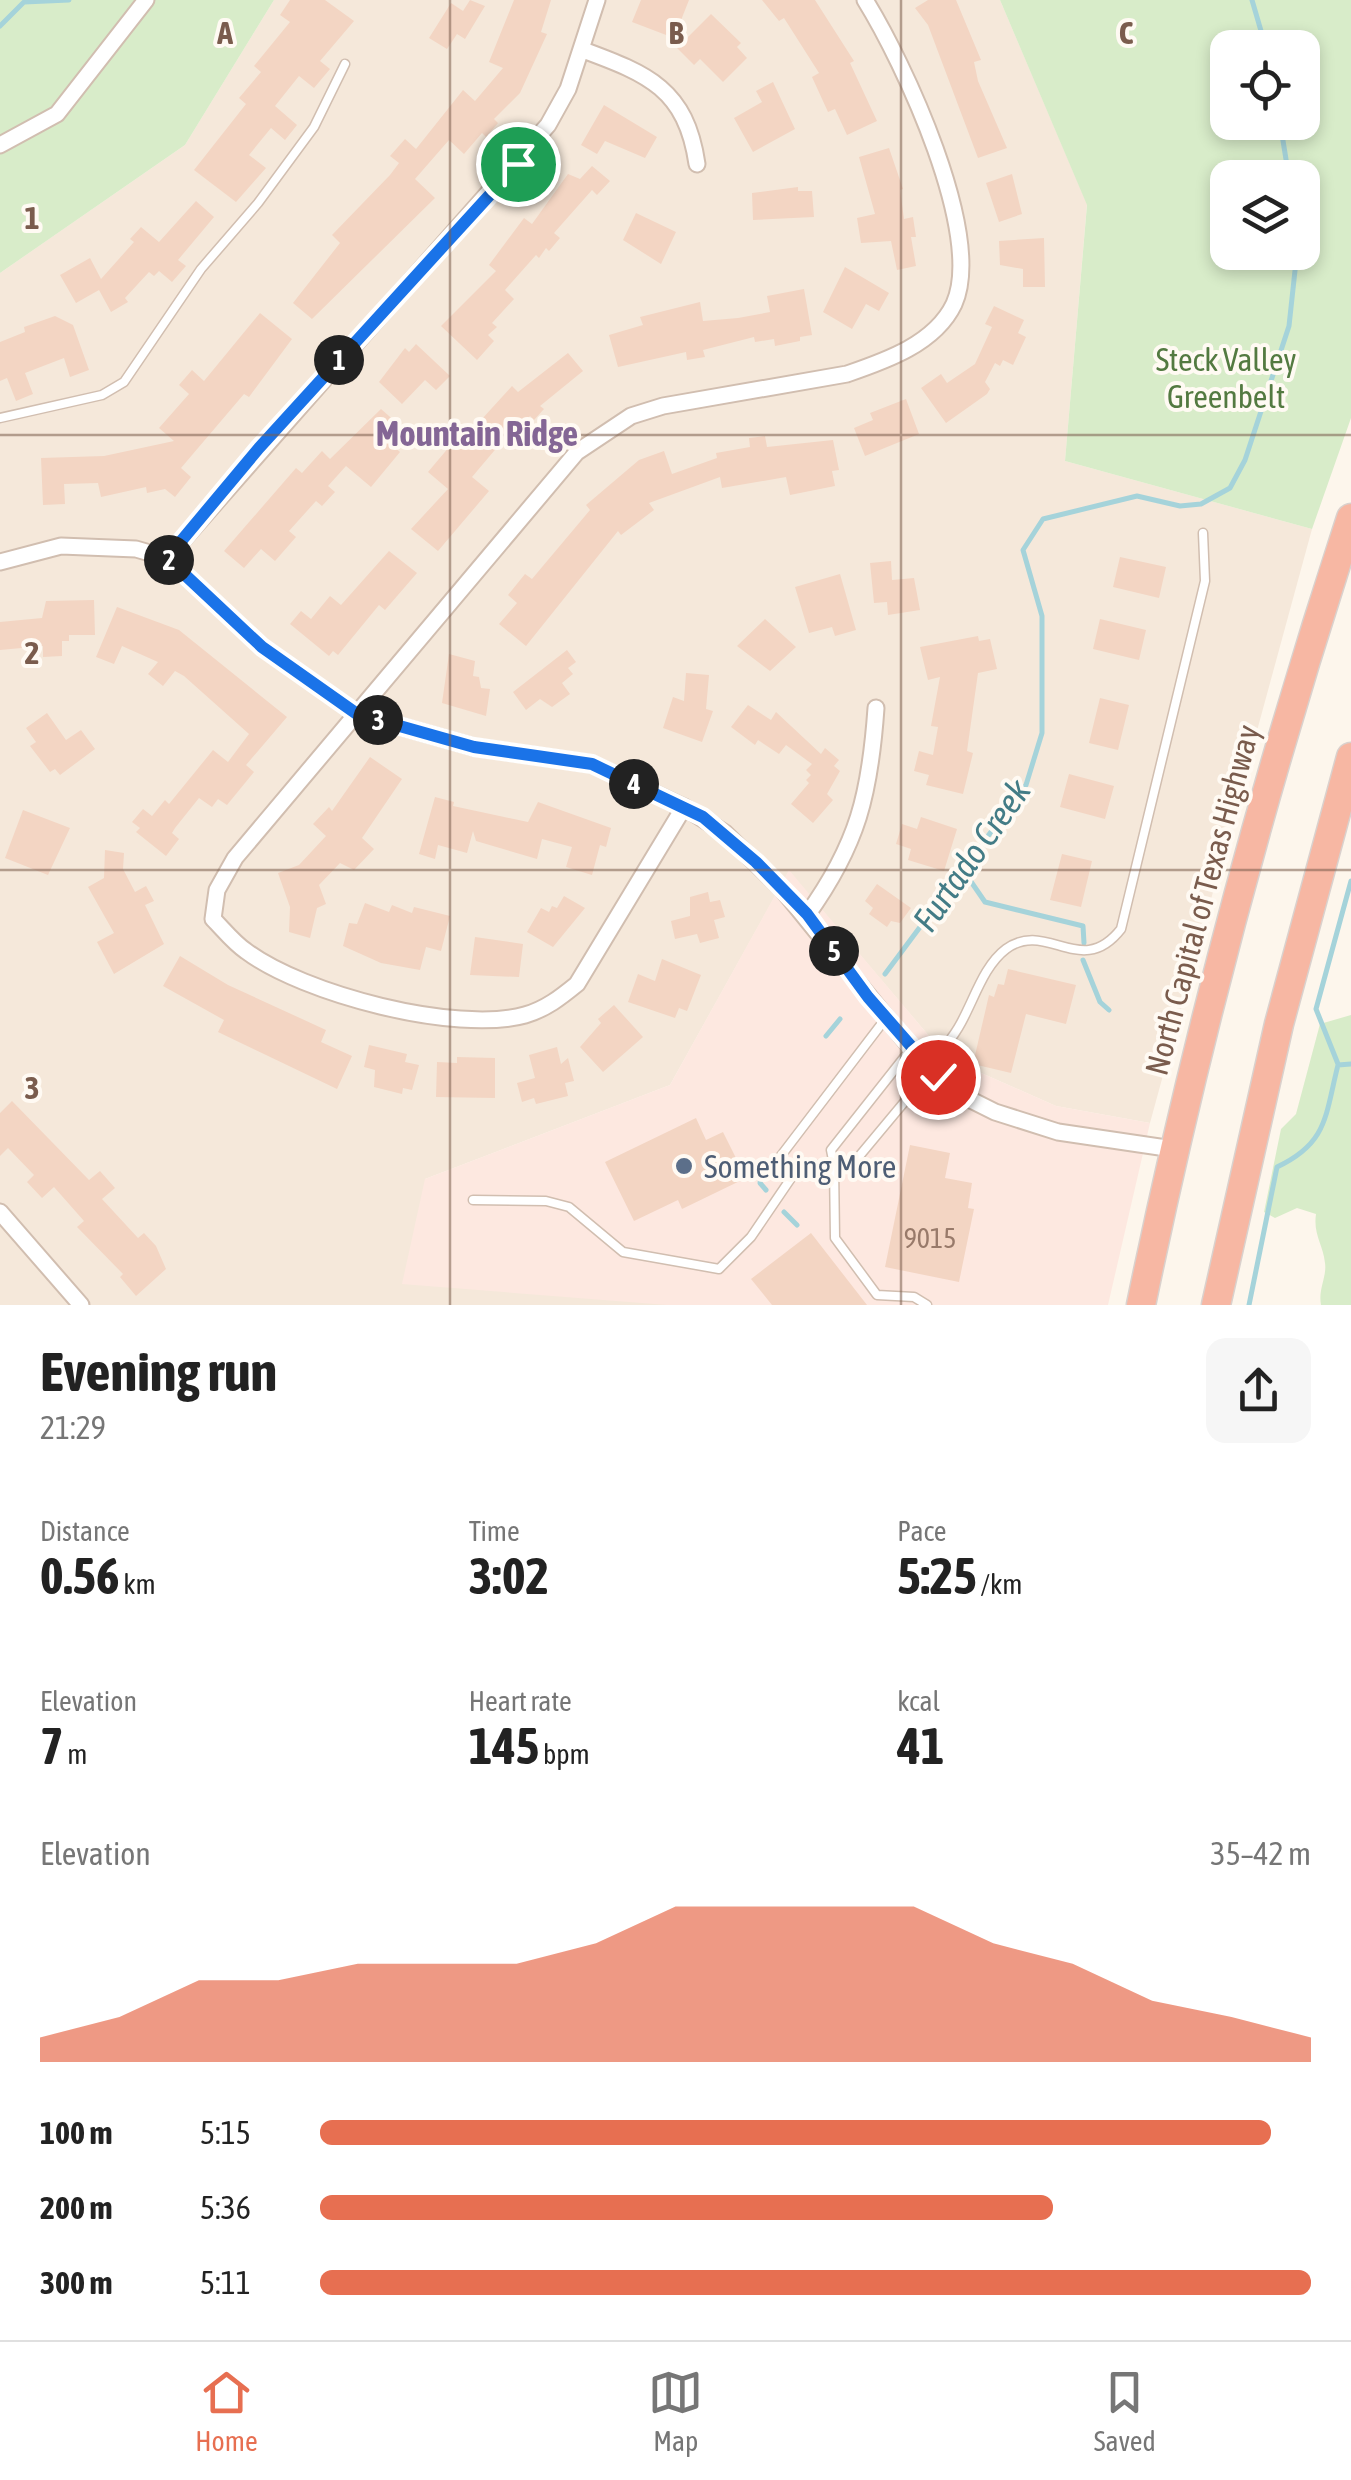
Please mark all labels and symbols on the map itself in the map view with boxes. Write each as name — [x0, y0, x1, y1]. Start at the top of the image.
text: A — [216, 14, 233, 51]
text: B — [668, 14, 684, 51]
text: C — [1119, 14, 1134, 51]
pin — [476, 122, 561, 207]
text: 1 — [24, 199, 40, 236]
pin: 1 — [314, 335, 364, 385]
park label: Steck Valley Greenbelt — [1156, 341, 1296, 415]
district label: Mountain Ridge — [376, 413, 578, 453]
pin: 2 — [144, 535, 194, 585]
text: 2 — [24, 634, 40, 671]
pin: 3 — [353, 695, 403, 745]
street label: North Capital of Texas Highway — [1137, 721, 1267, 1079]
pin: 4 — [609, 759, 659, 809]
water label: Furtado Creek — [904, 771, 1038, 939]
pin: 5 — [809, 926, 859, 976]
pin — [896, 1035, 981, 1120]
text: 3 — [24, 1069, 40, 1106]
place label: Something More — [704, 1148, 896, 1185]
marker: Something More — [673, 1155, 695, 1177]
house number: 9015 — [904, 1222, 956, 1254]

